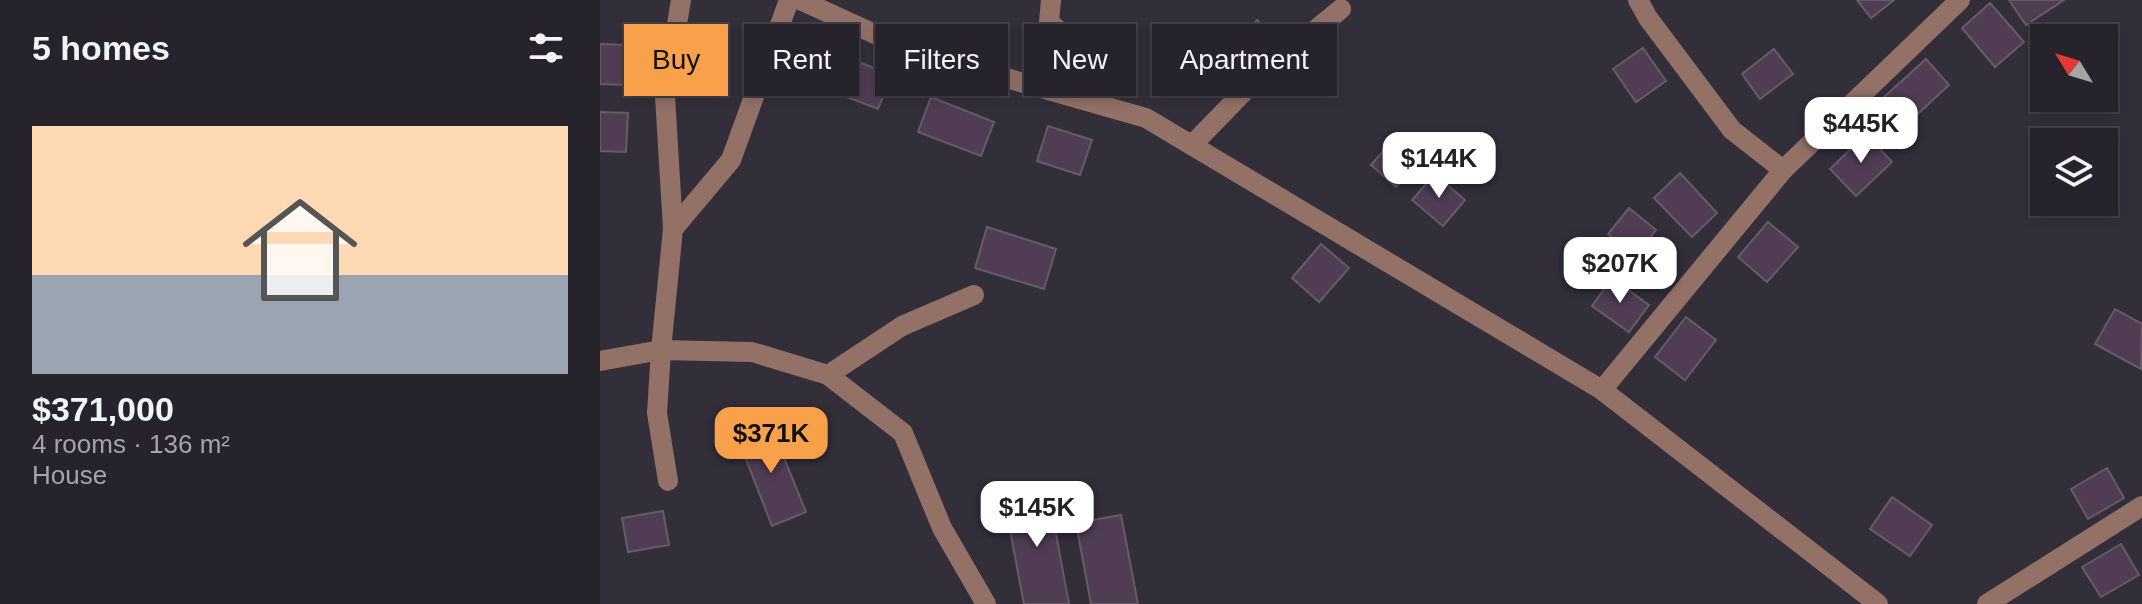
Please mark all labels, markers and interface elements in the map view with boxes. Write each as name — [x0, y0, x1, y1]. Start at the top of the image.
chip: Buy — [624, 24, 728, 96]
chip: Rent — [744, 24, 859, 96]
chip: Filters — [875, 24, 1008, 96]
chip: New — [1024, 24, 1136, 96]
chip: Apartment — [1152, 24, 1337, 96]
north arrow — [2030, 24, 2118, 112]
map controls — [2030, 24, 2118, 216]
icon: filters — [524, 26, 568, 70]
text: 5 homes — [32, 29, 170, 67]
pin: $445K — [1805, 97, 1917, 165]
text: $445K — [1823, 108, 1899, 138]
button: layers — [2030, 128, 2118, 216]
pin: $144K — [1383, 132, 1495, 200]
text: $144K — [1401, 143, 1477, 173]
icon: home — [228, 178, 372, 322]
pin: $207K — [1564, 237, 1676, 305]
text: $207K — [1582, 248, 1658, 278]
text: $371,000 — [32, 390, 174, 428]
pin: $371K — [715, 407, 827, 475]
text: $371K — [733, 418, 809, 448]
text: 4 rooms · 136 m² — [32, 429, 230, 459]
text: House — [32, 460, 107, 490]
pin: $145K — [981, 481, 1093, 549]
text: $145K — [999, 492, 1075, 522]

